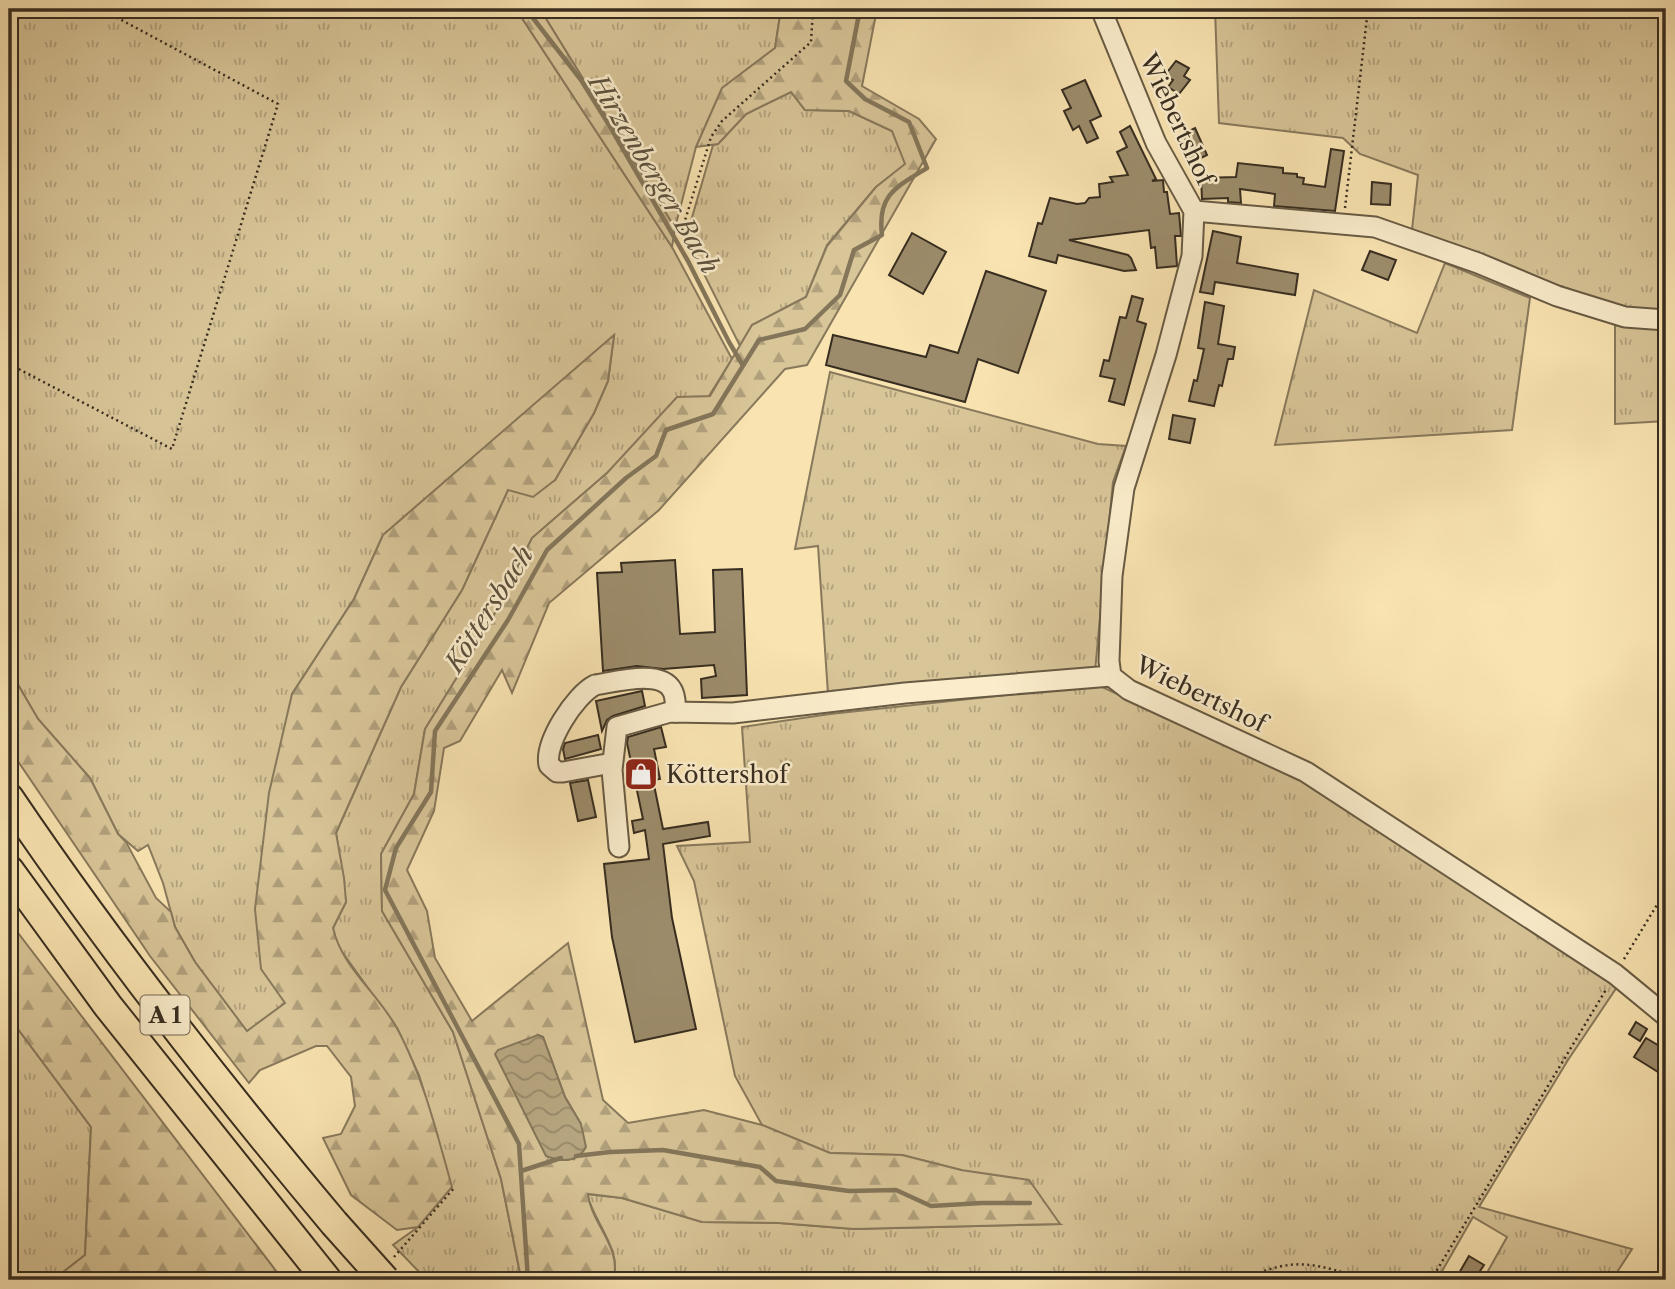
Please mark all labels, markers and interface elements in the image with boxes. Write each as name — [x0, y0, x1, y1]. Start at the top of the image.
street label: Wiebertshof — [1133, 48, 1221, 192]
water label: Hirzenberger Bach — [581, 67, 726, 280]
water label: Köttersbach — [437, 540, 540, 679]
street label: Wiebertshof — [1130, 649, 1273, 739]
shop icon: Köttershof — [622, 755, 660, 793]
place label: Köttershof — [666, 760, 790, 789]
road number: A 1 — [140, 996, 190, 1034]

